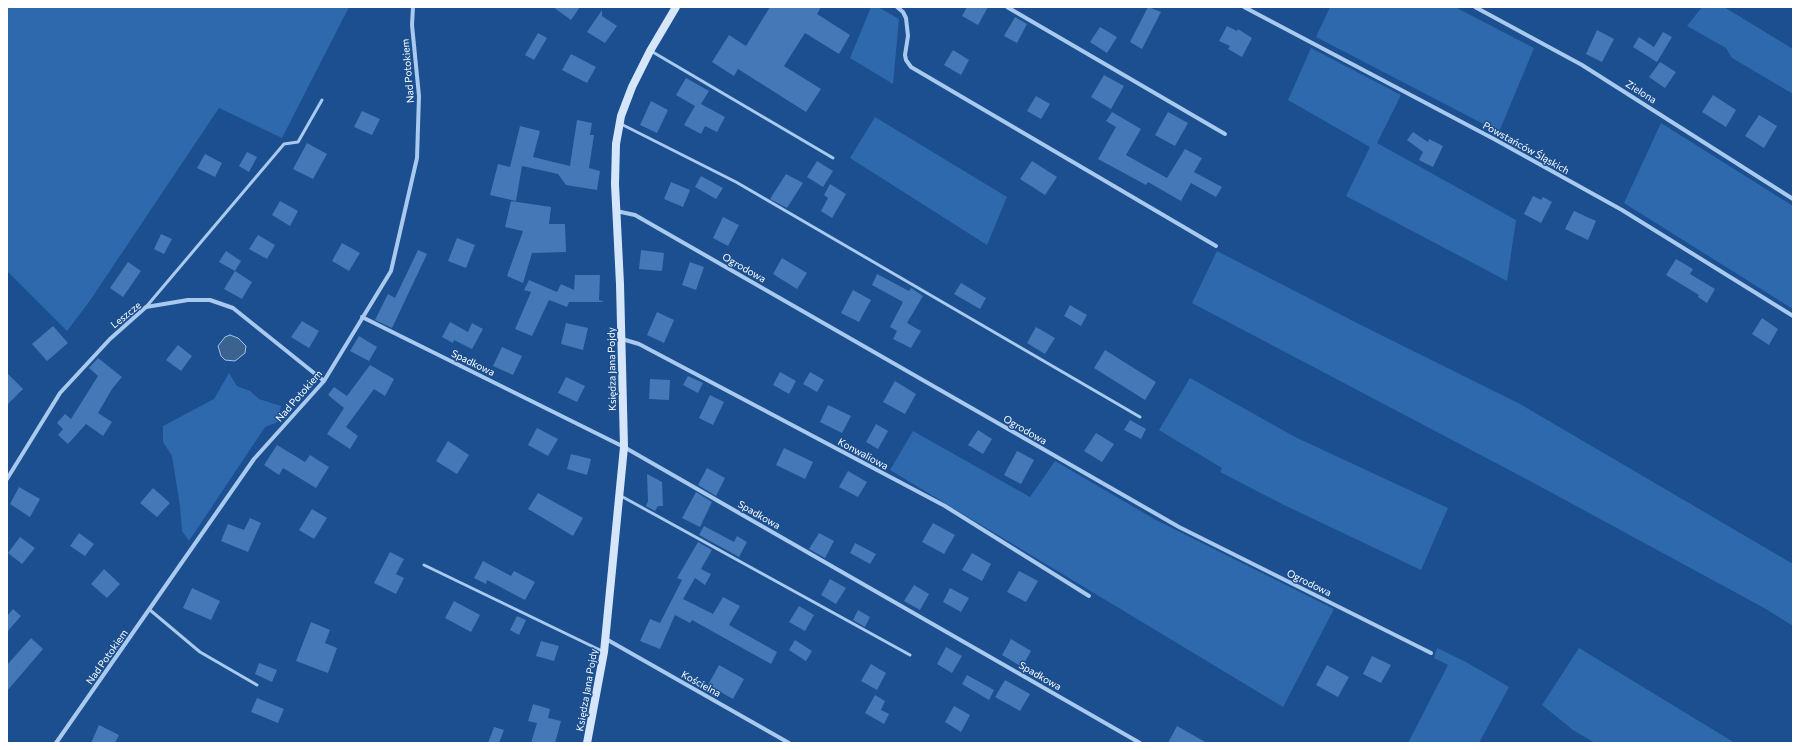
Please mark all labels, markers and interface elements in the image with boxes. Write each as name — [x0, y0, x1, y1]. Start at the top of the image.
street label: Nad Potokiem — [399, 38, 417, 104]
street label: Zielona — [1623, 78, 1659, 106]
street label: Powstańców Śląskich — [1481, 119, 1571, 177]
street label: Ogrodowa — [720, 251, 768, 285]
street label: Leszcze — [108, 299, 144, 331]
street label: Księdza Jana Pojdy — [605, 327, 619, 411]
street label: Spadkowa — [449, 347, 497, 379]
street label: Nad Potokiem — [273, 368, 325, 424]
street label: Ogrodowa — [1001, 413, 1049, 447]
street label: Konwaliowa — [836, 436, 890, 472]
street label: Spadkowa — [736, 498, 782, 532]
street label: Ogrodowa — [1285, 567, 1333, 599]
street label: Nad Potokiem — [84, 627, 130, 687]
street label: Księdza Jana Pojdy — [574, 648, 600, 732]
street label: Spadkowa — [1017, 659, 1063, 693]
street label: Kościelna — [679, 668, 723, 700]

